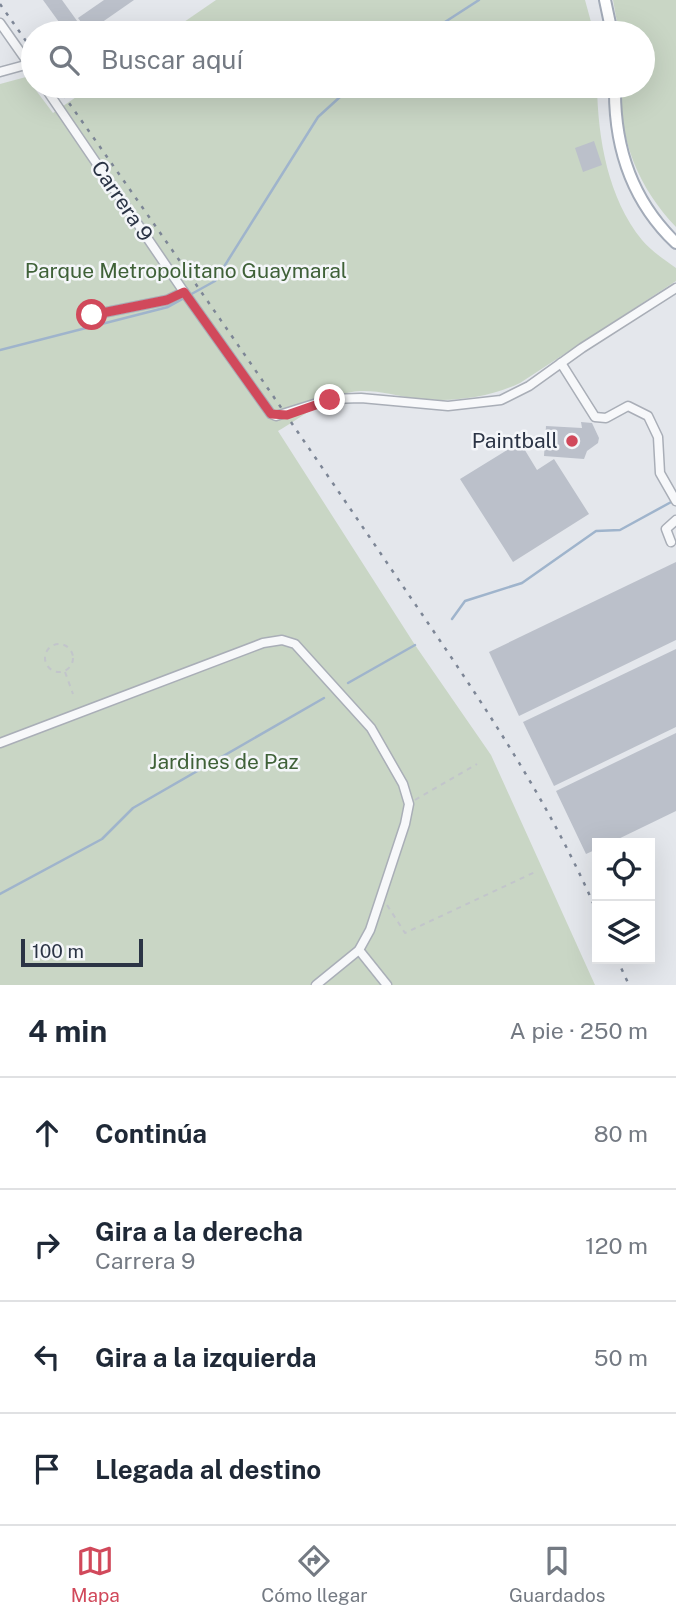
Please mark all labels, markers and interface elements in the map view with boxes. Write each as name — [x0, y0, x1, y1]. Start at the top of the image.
search box — [21, 21, 655, 98]
icon: search — [45, 41, 83, 79]
text: Buscar aquí — [101, 44, 243, 75]
street label: Carrera 9 — [86, 156, 158, 246]
park label: Parque Metropolitano Guaymaral — [25, 258, 347, 283]
route start — [76, 299, 107, 330]
route end — [314, 384, 345, 415]
place label: Paintball — [472, 428, 558, 453]
marker: Paintball — [564, 433, 580, 449]
park label: Jardines de Paz — [149, 749, 299, 774]
map controls — [592, 838, 655, 964]
button: locate — [592, 838, 655, 901]
button: layers — [592, 901, 655, 964]
scale bar — [21, 936, 144, 968]
text: 100 m — [32, 940, 84, 962]
text: 4 min — [28, 1013, 107, 1049]
text: A pie · 250 m — [510, 1017, 648, 1044]
icon: ahead — [28, 1114, 66, 1152]
text: Continúa — [95, 1118, 207, 1149]
text: 80 m — [594, 1120, 648, 1147]
text: Gira a la derecha — [95, 1216, 303, 1247]
icon: right — [28, 1226, 66, 1264]
text: 120 m — [585, 1232, 648, 1259]
text: Carrera 9 — [95, 1247, 195, 1274]
icon: left — [28, 1338, 66, 1376]
text: Gira a la izquierda — [95, 1342, 317, 1373]
text: 50 m — [594, 1344, 648, 1371]
icon: arrive — [28, 1450, 66, 1488]
text: Llegada al destino — [95, 1454, 321, 1485]
tab: Mapa — [71, 1542, 120, 1606]
tab: Cómo llegar — [261, 1542, 368, 1606]
tab: Guardados — [509, 1542, 605, 1606]

